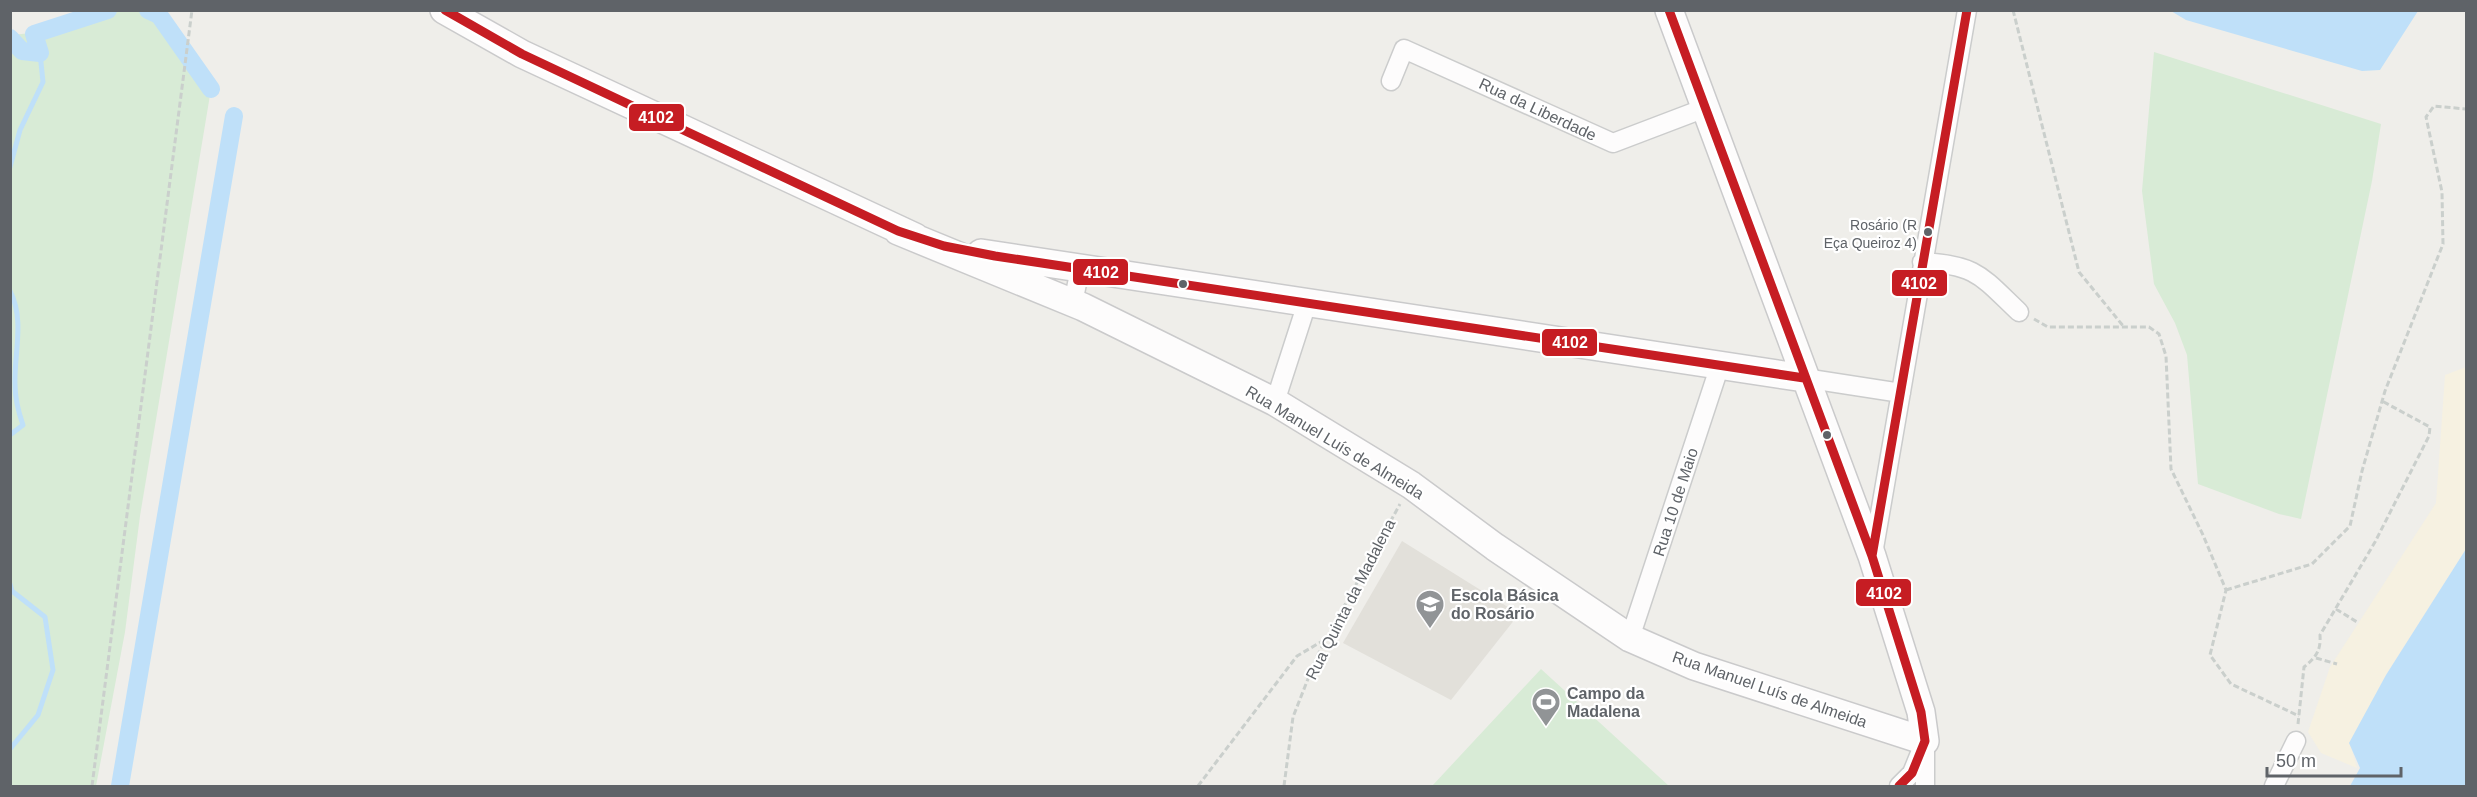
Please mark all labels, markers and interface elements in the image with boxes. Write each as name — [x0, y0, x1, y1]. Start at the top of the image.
street label: Rua da Liberdade — [1477, 75, 1599, 144]
line badge: 4102 — [628, 103, 685, 132]
text: 4102 — [638, 109, 674, 126]
place label: Rosário (R Eça Queiroz 4) — [1824, 217, 1917, 251]
marker: Rosário (R Eça Queiroz 4) — [1922, 226, 1934, 238]
line badge: 4102 — [1072, 258, 1129, 286]
text: 4102 — [1083, 264, 1119, 281]
line badge: 4102 — [1891, 269, 1948, 297]
text: 4102 — [1901, 275, 1937, 292]
unlabelled marker — [1177, 278, 1189, 290]
line badge: 4102 — [1541, 328, 1598, 357]
text: 4102 — [1552, 334, 1588, 351]
street label: Rua Manuel Luís de Almeida — [1243, 382, 1427, 502]
unlabelled marker — [1821, 429, 1833, 441]
street label: Rua 10 de Maio — [1650, 446, 1701, 559]
street label: Rua Quinta da Madalena — [1302, 516, 1398, 682]
line badge: 4102 — [1855, 578, 1912, 607]
text: 4102 — [1866, 585, 1902, 602]
place label: Escola Básica do Rosário — [1451, 587, 1559, 622]
school or university icon: Escola Básica do Rosário — [1414, 588, 1446, 630]
street label: Rua Manuel Luís de Almeida — [1670, 648, 1869, 731]
place label: Campo da Madalena — [1567, 685, 1644, 720]
sports icon: Campo da Madalena — [1530, 686, 1562, 728]
scale bar — [2267, 740, 2400, 778]
text: 50 m — [2276, 751, 2316, 771]

